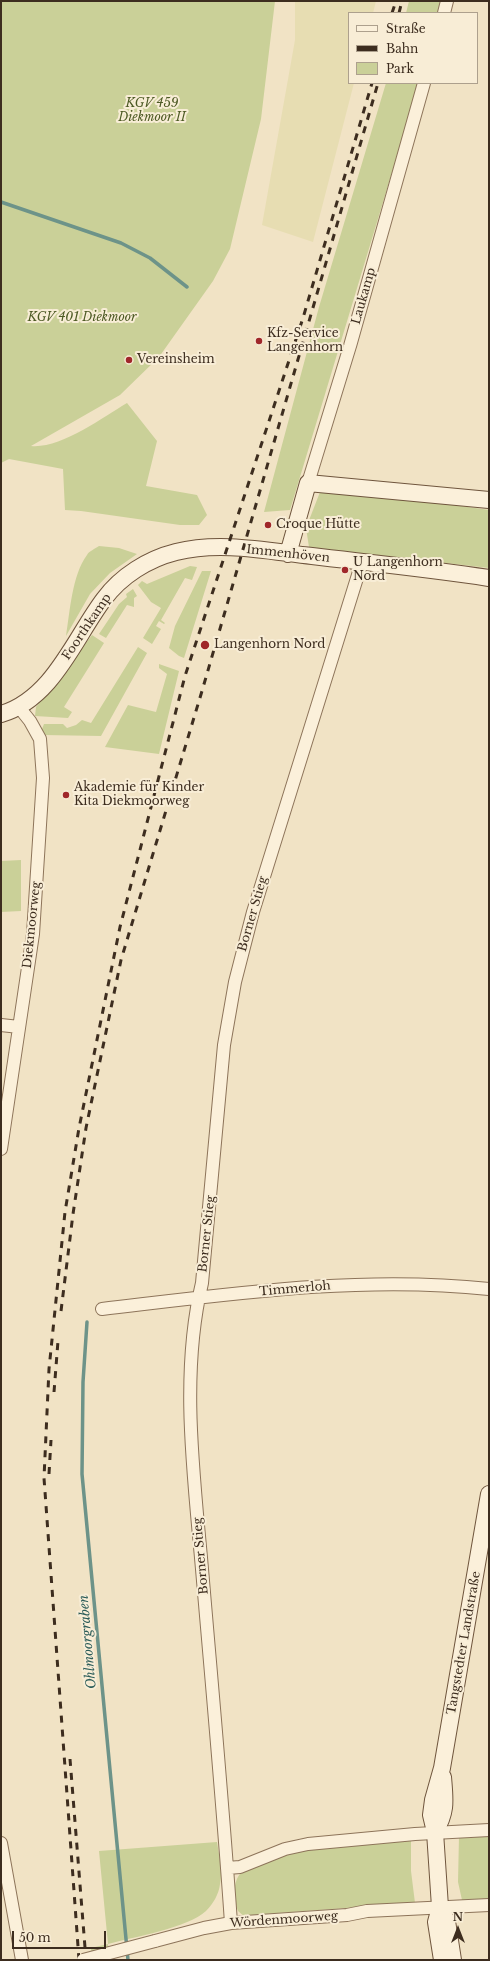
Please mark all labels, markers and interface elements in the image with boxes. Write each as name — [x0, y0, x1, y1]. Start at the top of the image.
legend — [348, 12, 478, 84]
text: Straße — [386, 21, 426, 36]
text: Bahn — [386, 41, 418, 56]
text: Park — [386, 61, 414, 76]
park label: KGV 459 Diekmoor II — [118, 97, 186, 125]
street label: Laukamp — [349, 266, 379, 326]
park label: KGV 401 Diekmoor — [27, 311, 137, 325]
place label: Kfz-Service Langenhorn — [267, 327, 343, 355]
marker: Kfz-Service Langenhorn — [254, 336, 264, 346]
place label: Vereinsheim — [137, 353, 215, 367]
marker: Vereinsheim — [124, 355, 134, 365]
place label: Croque Hütte — [276, 518, 360, 532]
marker: Croque Hütte — [263, 520, 273, 530]
street label: Immenhöven — [246, 542, 330, 566]
place label: U Langenhorn Nord — [353, 556, 443, 584]
marker: U Langenhorn Nord — [340, 565, 350, 575]
street label: Foorthkamp — [60, 591, 114, 663]
place label: Langenhorn Nord — [214, 638, 325, 652]
marker: Langenhorn Nord — [199, 639, 211, 651]
place label: Akademie für Kinder Kita Diekmoorweg — [74, 781, 204, 809]
marker: Akademie für Kinder Kita Diekmoorweg — [61, 790, 71, 800]
street label: Borner Stieg — [235, 875, 271, 953]
street label: Diekmoorweg — [20, 881, 44, 969]
street label: Borner Stieg — [196, 1195, 218, 1273]
street label: Timmerloh — [259, 1279, 331, 1299]
street label: Borner Stieg — [190, 1517, 212, 1595]
street label: Tangstedter Landstraße — [444, 1570, 484, 1716]
water label: Ohlmoorgraben — [76, 1594, 100, 1690]
street label: Wördenmoorweg — [230, 1909, 338, 1931]
north arrow — [438, 1909, 478, 1949]
text: N — [453, 1910, 463, 1924]
scale bar — [14, 1923, 108, 1949]
text: 50 m — [19, 1930, 51, 1945]

